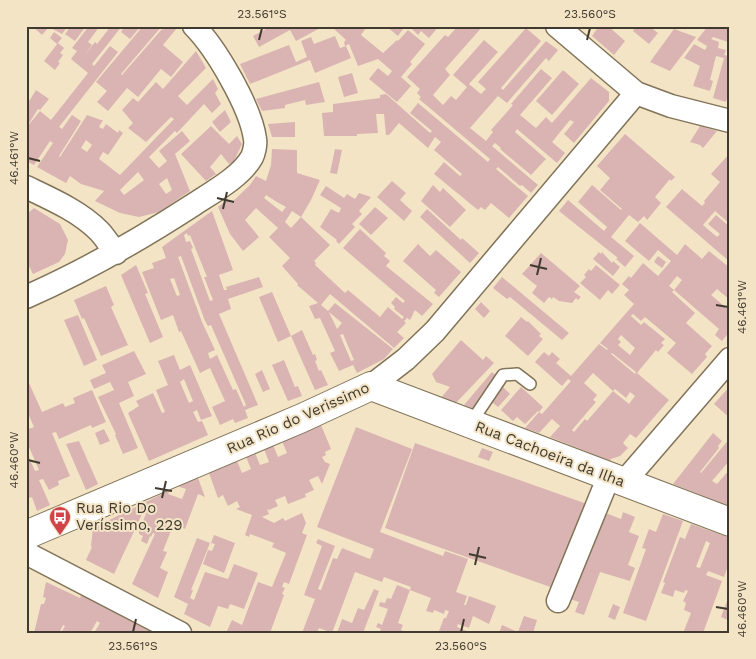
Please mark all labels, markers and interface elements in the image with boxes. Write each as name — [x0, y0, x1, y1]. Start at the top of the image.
text: 23.561°S — [237, 7, 287, 21]
text: 23.560°S — [564, 7, 616, 21]
text: 46.461°W — [7, 131, 21, 185]
text: 46.461°W — [735, 280, 749, 334]
street label: Rua Rio do Verissimo — [224, 378, 372, 458]
street label: Rua Cachoeira da Ilha — [473, 417, 628, 491]
text: 46.460°W — [7, 431, 21, 488]
place label: Rua Rio Do Veríssimo, 229 — [76, 499, 182, 534]
bus stop icon: Rua Rio Do Veríssimo, 229 — [48, 505, 72, 536]
text: 46.460°W — [735, 580, 749, 637]
text: 23.561°S — [108, 639, 158, 653]
text: 23.560°S — [435, 639, 487, 653]

